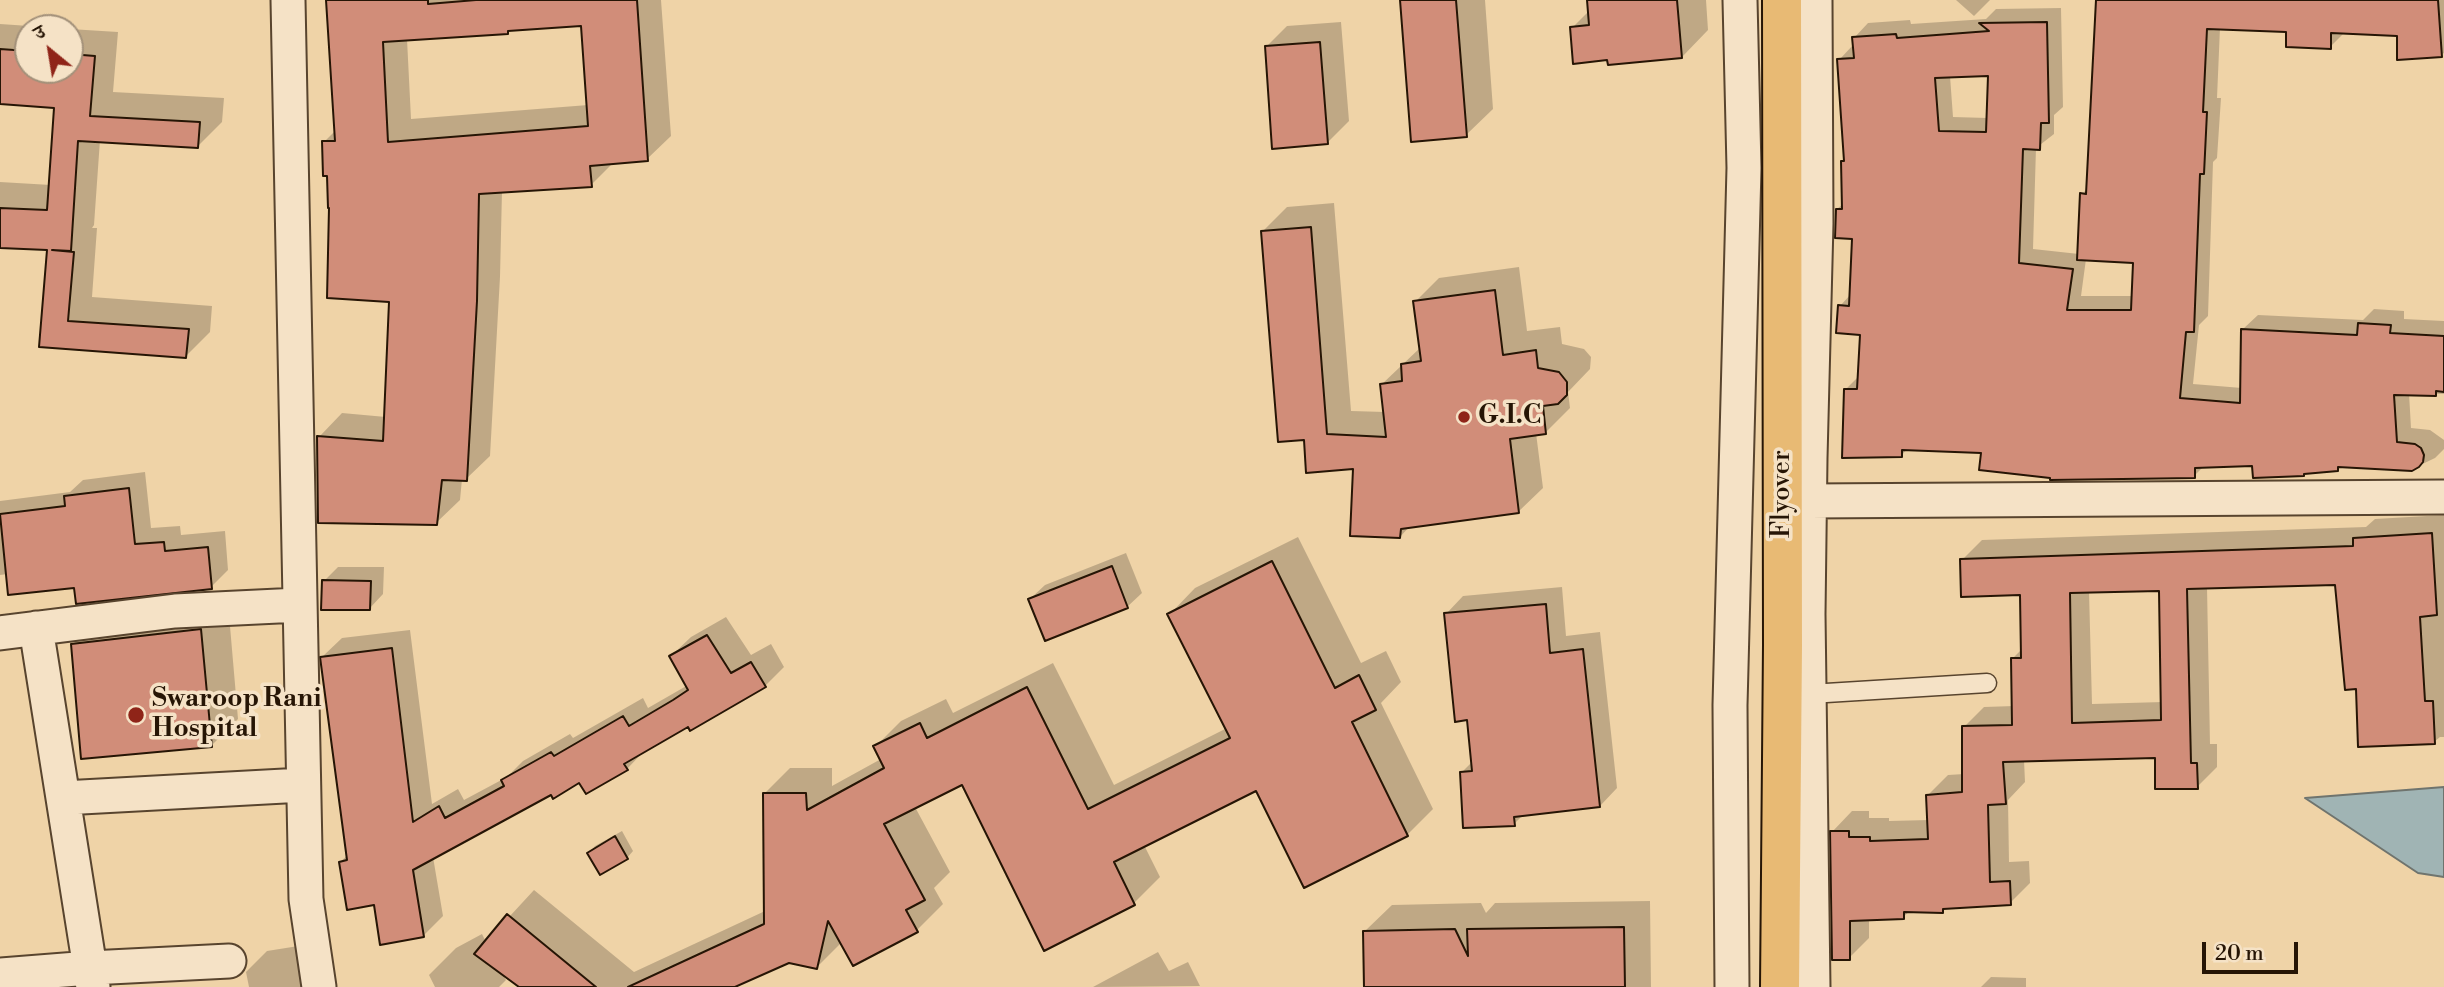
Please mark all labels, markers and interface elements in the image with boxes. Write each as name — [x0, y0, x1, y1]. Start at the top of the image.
north arrow — [14, 14, 84, 84]
text: उ — [29, 20, 50, 45]
place label: G.I.C — [1478, 401, 1541, 433]
marker: G.I.C — [1456, 409, 1472, 425]
street label: Flyover — [1767, 450, 1799, 538]
place label: Swaroop Rani Hospital — [152, 684, 321, 746]
marker: Swaroop Rani Hospital — [126, 705, 146, 725]
scale bar — [2206, 928, 2302, 972]
text: 20 m — [2215, 941, 2264, 967]

